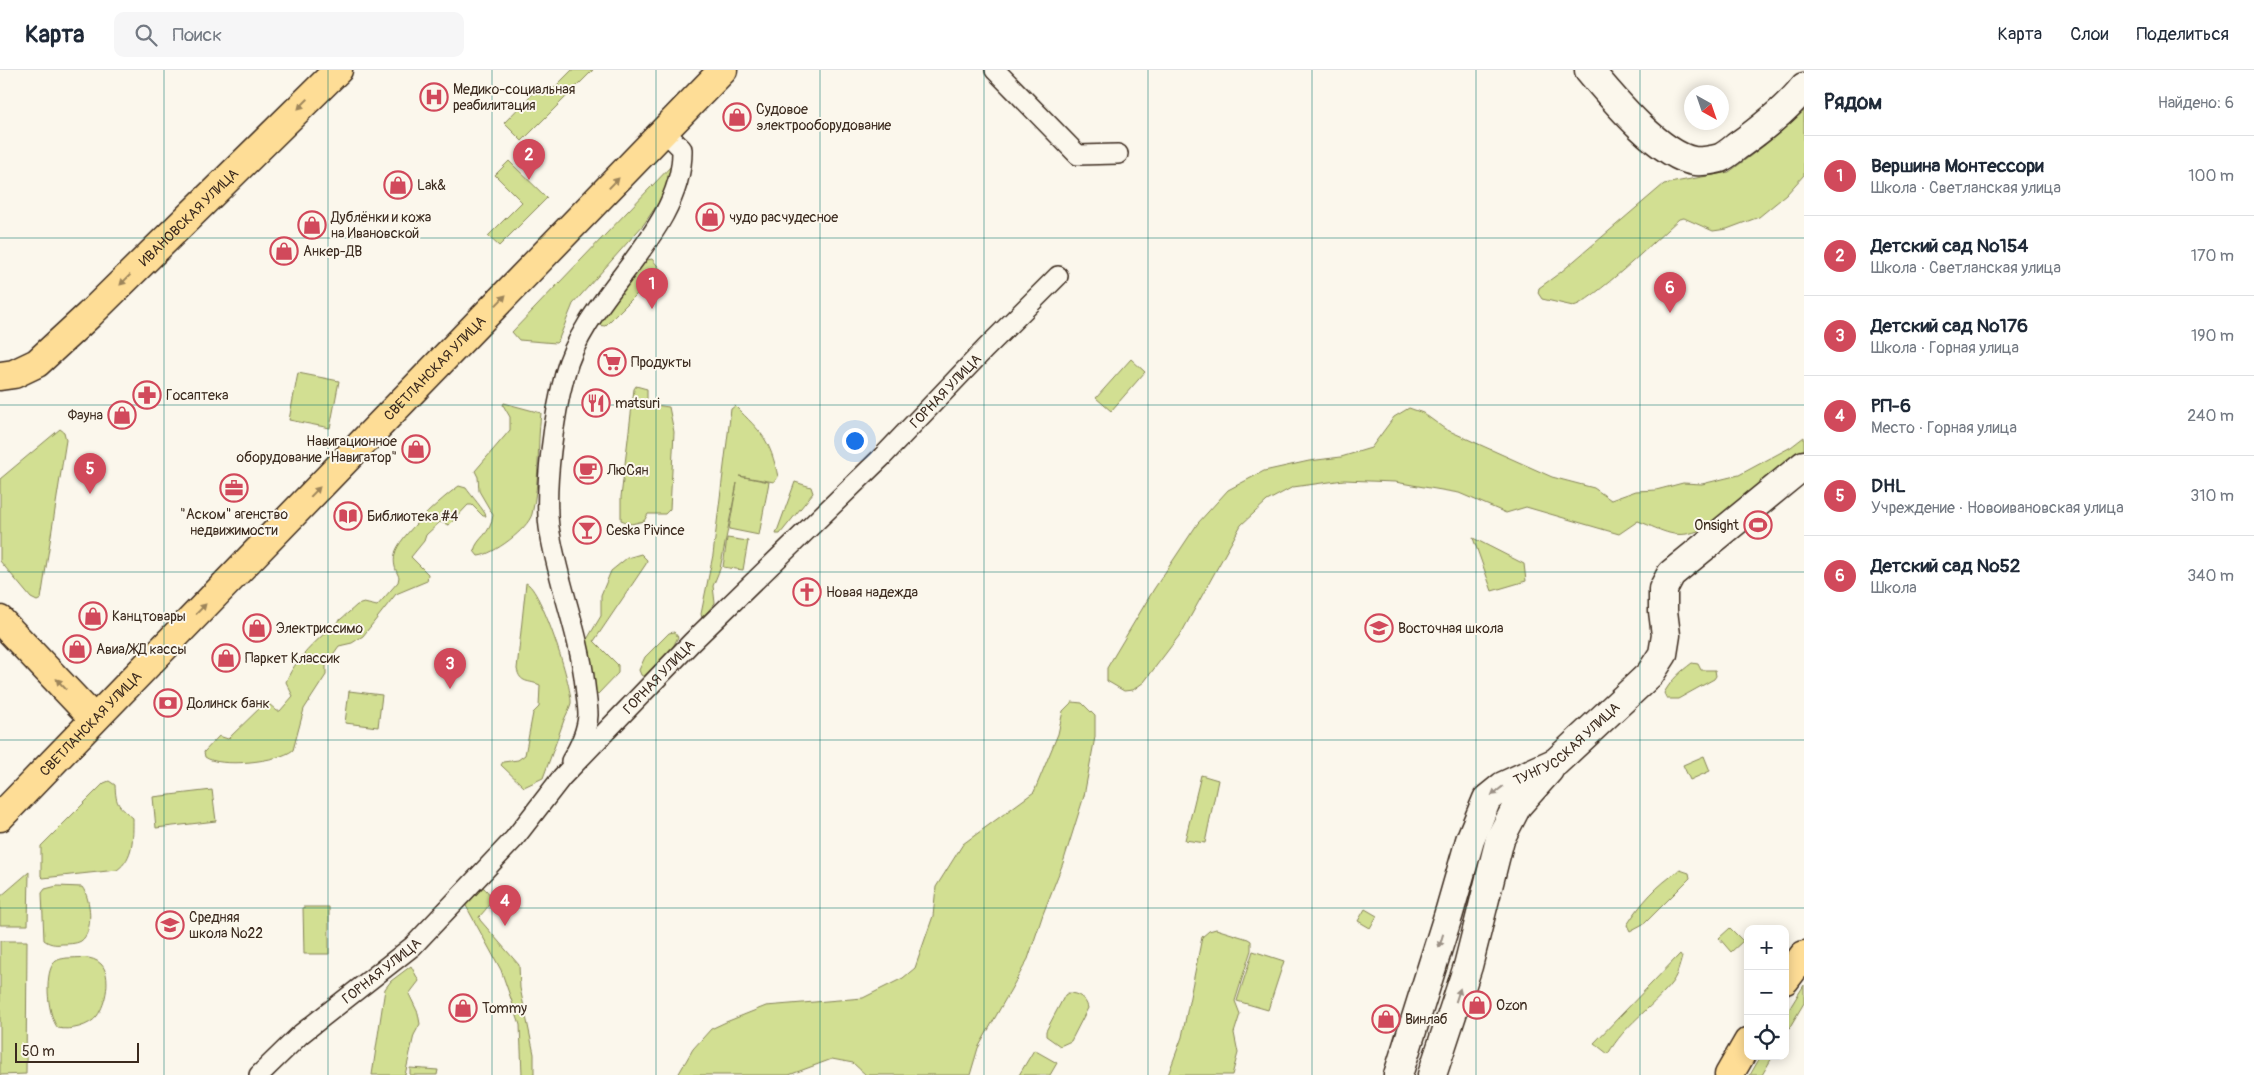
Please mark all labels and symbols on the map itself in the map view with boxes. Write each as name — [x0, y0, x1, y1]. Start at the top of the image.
place label: Медико-социальная реабилитация — [453, 81, 575, 114]
hospital icon: Медико-социальная реабилитация — [419, 82, 449, 112]
north arrow — [1684, 85, 1729, 130]
one-way arrow — [298, 98, 310, 110]
place label: Судовое электрооборудование — [756, 101, 891, 134]
shop icon: Судовое электрооборудование — [722, 102, 752, 132]
pin: 2 — [513, 139, 545, 180]
street label: ИВАНОВСКАЯ УЛИЦА — [136, 165, 242, 270]
shop icon: Lak& — [383, 170, 413, 200]
place label: Lak& — [417, 177, 446, 194]
one-way arrow — [608, 178, 620, 190]
shop icon: чудо расчудесное — [695, 202, 725, 232]
place label: Дублёнки и кожа на Ивановской — [330, 209, 431, 242]
place label: чудо расчудесное — [729, 209, 838, 226]
shop icon: Дублёнки и кожа на Ивановской — [297, 210, 327, 240]
shop icon: Анкер-ДВ — [269, 236, 299, 266]
place label: Анкер-ДВ — [303, 243, 362, 260]
pin: 1 — [636, 268, 668, 309]
pin: 6 — [1654, 272, 1686, 313]
one-way arrow — [120, 274, 132, 286]
one-way arrow — [495, 295, 507, 307]
street label: СВЕТЛАНСКАЯ УЛИЦА — [381, 312, 490, 424]
supermarket icon: Продукты — [597, 347, 627, 377]
street label: ГОРНАЯ УЛИЦА — [906, 350, 985, 432]
place label: Продукты — [631, 354, 691, 371]
pharmacy icon: Госаптека — [132, 380, 162, 410]
place label: Госаптека — [166, 387, 229, 404]
restaurant icon: matsuri — [581, 388, 611, 418]
place label: matsuri — [615, 395, 660, 412]
shop icon: Фауна — [107, 400, 137, 430]
place label: Фауна — [68, 407, 103, 424]
your location — [842, 428, 868, 454]
place label: Навигационное оборудование "Навигатор" — [237, 433, 397, 466]
shop icon: Навигационное оборудование "Навигатор" — [401, 434, 431, 464]
pin: 5 — [74, 453, 106, 494]
cafe icon: ЛюСян — [573, 455, 603, 485]
place label: ЛюСян — [606, 462, 649, 479]
office icon: "Аском" агенство недвижимости — [219, 473, 249, 503]
one-way arrow — [308, 486, 320, 498]
library icon: Библиотека #4 — [333, 501, 363, 531]
place label: "Аском" агенство недвижимости — [180, 506, 288, 539]
place label: Библиотека #4 — [367, 508, 458, 525]
sports icon: Onsight — [1743, 510, 1773, 540]
bar icon: Ceska Pivince — [572, 515, 602, 545]
place label: Onsight — [1694, 517, 1739, 534]
place label: Ceska Pivince — [606, 522, 685, 539]
church icon: Новая надежда — [792, 577, 822, 607]
place label: Новая надежда — [826, 584, 918, 601]
shop icon: Канцтовары — [78, 601, 108, 631]
one-way arrow — [195, 603, 207, 615]
place label: Канцтовары — [112, 608, 186, 625]
shop icon: Электриссимо — [242, 613, 272, 643]
school or university icon: Восточная школа — [1364, 613, 1394, 643]
place label: Электриссимо — [276, 620, 363, 637]
place label: Восточная школа — [1398, 620, 1504, 637]
shop icon: Авиа/ЖД кассы — [62, 634, 92, 664]
street label: ГОРНАЯ УЛИЦА — [620, 637, 698, 717]
place label: Авиа/ЖД кассы — [96, 641, 187, 658]
shop icon: Паркет Классик — [211, 643, 241, 673]
pin: 3 — [434, 648, 466, 689]
place label: Паркет Классик — [245, 650, 340, 667]
street label: СВЕТЛАНСКАЯ УЛИЦА — [36, 668, 145, 780]
one-way arrow — [55, 678, 66, 691]
bank icon: Долинск банк — [153, 688, 183, 718]
place label: Долинск банк — [186, 695, 270, 712]
street label: ТУНГУССКАЯ УЛИЦА — [1511, 699, 1624, 789]
one-way arrow — [1491, 785, 1504, 796]
pin: 4 — [489, 885, 521, 926]
place label: Средняя школа №22 — [189, 909, 263, 942]
school or university icon: Средняя школа №22 — [155, 910, 185, 940]
one-way arrow — [1436, 934, 1444, 949]
street label: ГОРНАЯ УЛИЦА — [339, 935, 425, 1008]
one-way arrow — [1455, 988, 1462, 1003]
shop icon: Ozon — [1462, 990, 1492, 1020]
shop icon: Tommy — [448, 993, 478, 1023]
place label: Ozon — [1496, 997, 1528, 1014]
place label: Tommy — [482, 1000, 527, 1017]
shop icon: Винлаб — [1371, 1004, 1401, 1034]
place label: Винлаб — [1405, 1011, 1448, 1028]
scale bar — [15, 1040, 139, 1063]

